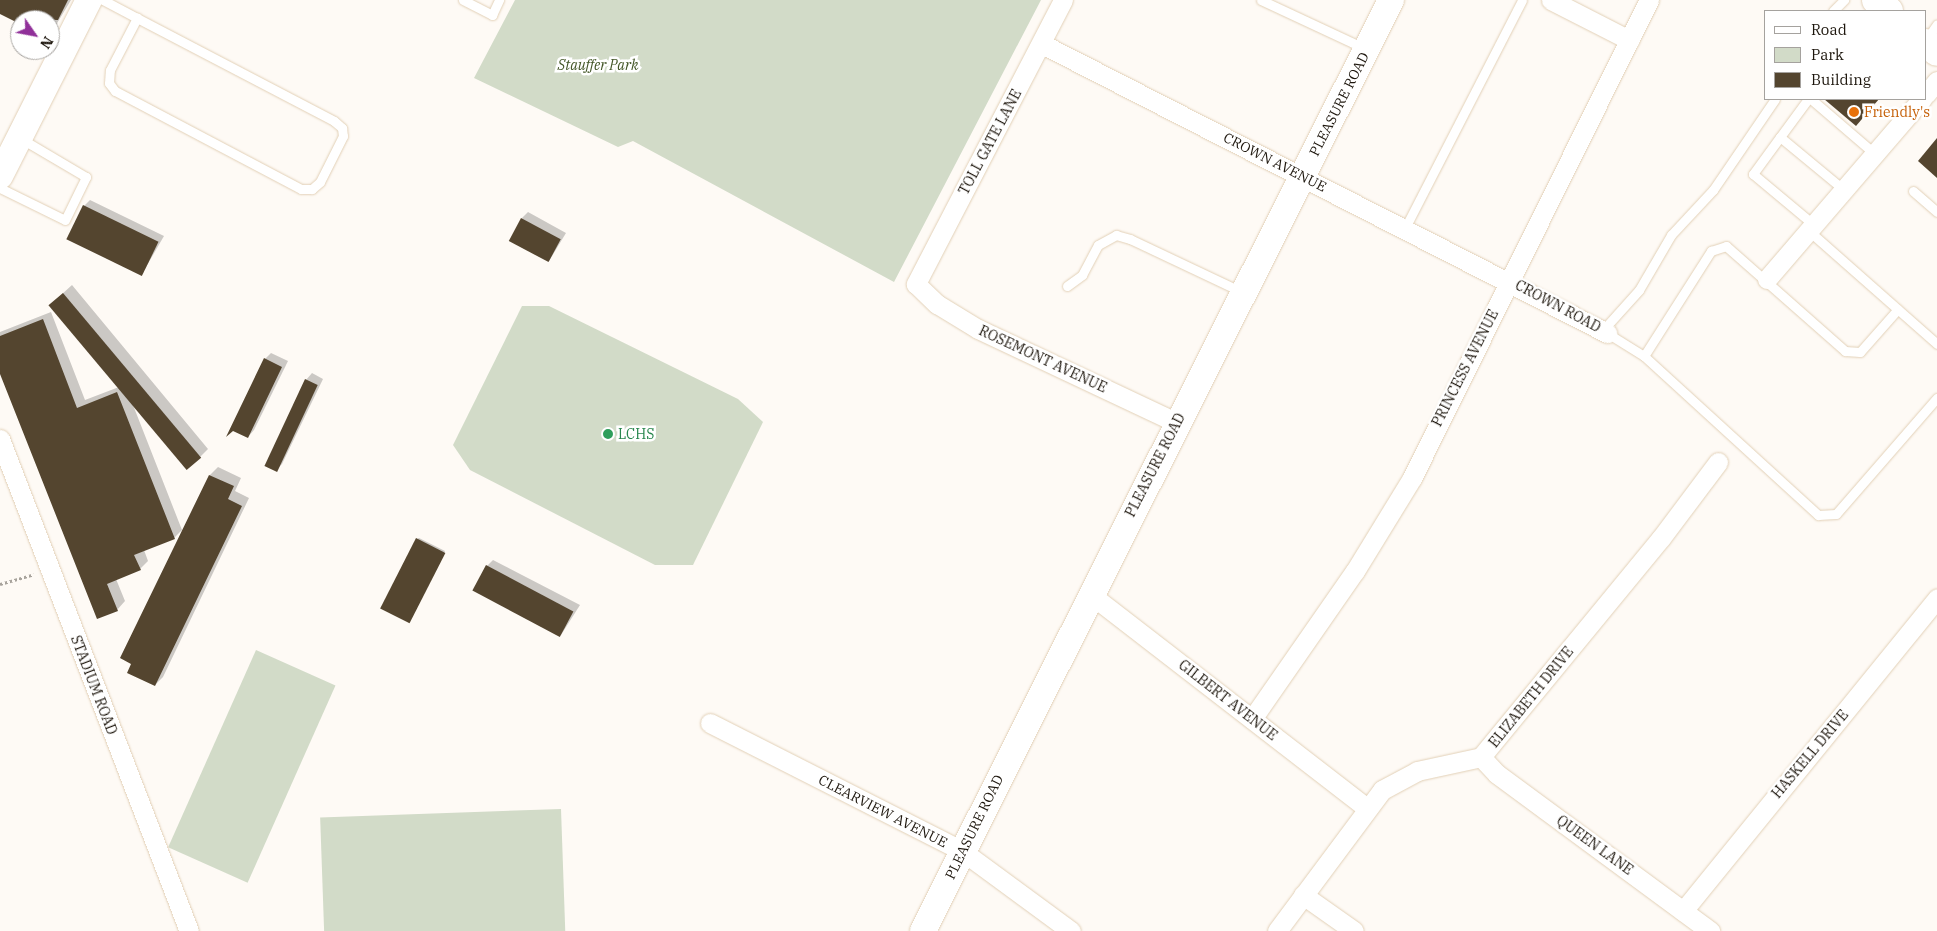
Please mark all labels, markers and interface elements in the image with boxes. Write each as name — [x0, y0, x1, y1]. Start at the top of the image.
north arrow — [10, 10, 60, 60]
legend — [1764, 10, 1927, 100]
text: Road — [1811, 20, 1847, 39]
text: N — [36, 33, 57, 52]
text: Park — [1811, 45, 1844, 64]
street label: PLEASURE ROAD — [1306, 49, 1372, 159]
park label: Stauffer Park — [558, 57, 638, 73]
text: Building — [1811, 70, 1871, 89]
street label: TOLL GATE LANE — [955, 86, 1025, 198]
place label: Friendly's — [1864, 104, 1930, 120]
marker: Friendly's — [1848, 106, 1860, 118]
street label: CROWN AVENUE — [1221, 129, 1329, 195]
street label: CROWN ROAD — [1512, 276, 1604, 336]
street label: PRINCESS AVENUE — [1428, 307, 1502, 429]
street label: ROSEMONT AVENUE — [976, 322, 1110, 396]
street label: PLEASURE ROAD — [1122, 410, 1188, 520]
place label: LCHS — [618, 426, 654, 442]
marker: LCHS — [602, 428, 614, 440]
street label: STADIUM ROAD — [67, 633, 121, 737]
street label: ELIZABETH DRIVE — [1485, 643, 1577, 751]
street label: GILBERT AVENUE — [1175, 656, 1281, 744]
street label: HASKELL DRIVE — [1768, 706, 1852, 802]
street label: CLEARVIEW AVENUE — [816, 771, 950, 851]
street label: PLEASURE ROAD — [941, 772, 1007, 882]
street label: QUEEN LANE — [1554, 812, 1636, 878]

